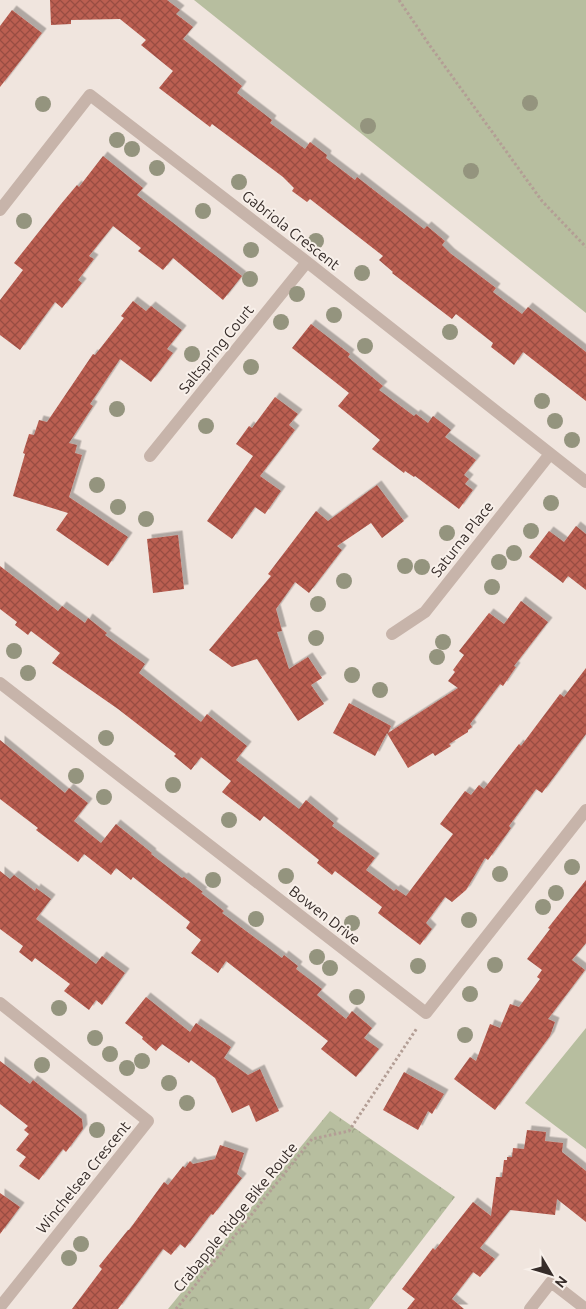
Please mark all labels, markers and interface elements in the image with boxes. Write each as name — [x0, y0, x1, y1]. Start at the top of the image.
street label: Gabriola Crescent — [239, 187, 343, 273]
street label: Saltspring Court — [175, 301, 257, 397]
street label: Saturna Place — [427, 498, 497, 580]
street label: Bowen Drive — [286, 882, 364, 948]
street label: Winchelsea Crescent — [33, 1117, 134, 1237]
street label: Crabapple Ridge Bike Route — [169, 1139, 301, 1295]
north arrow — [526, 1249, 576, 1299]
text: N — [552, 1273, 571, 1291]

